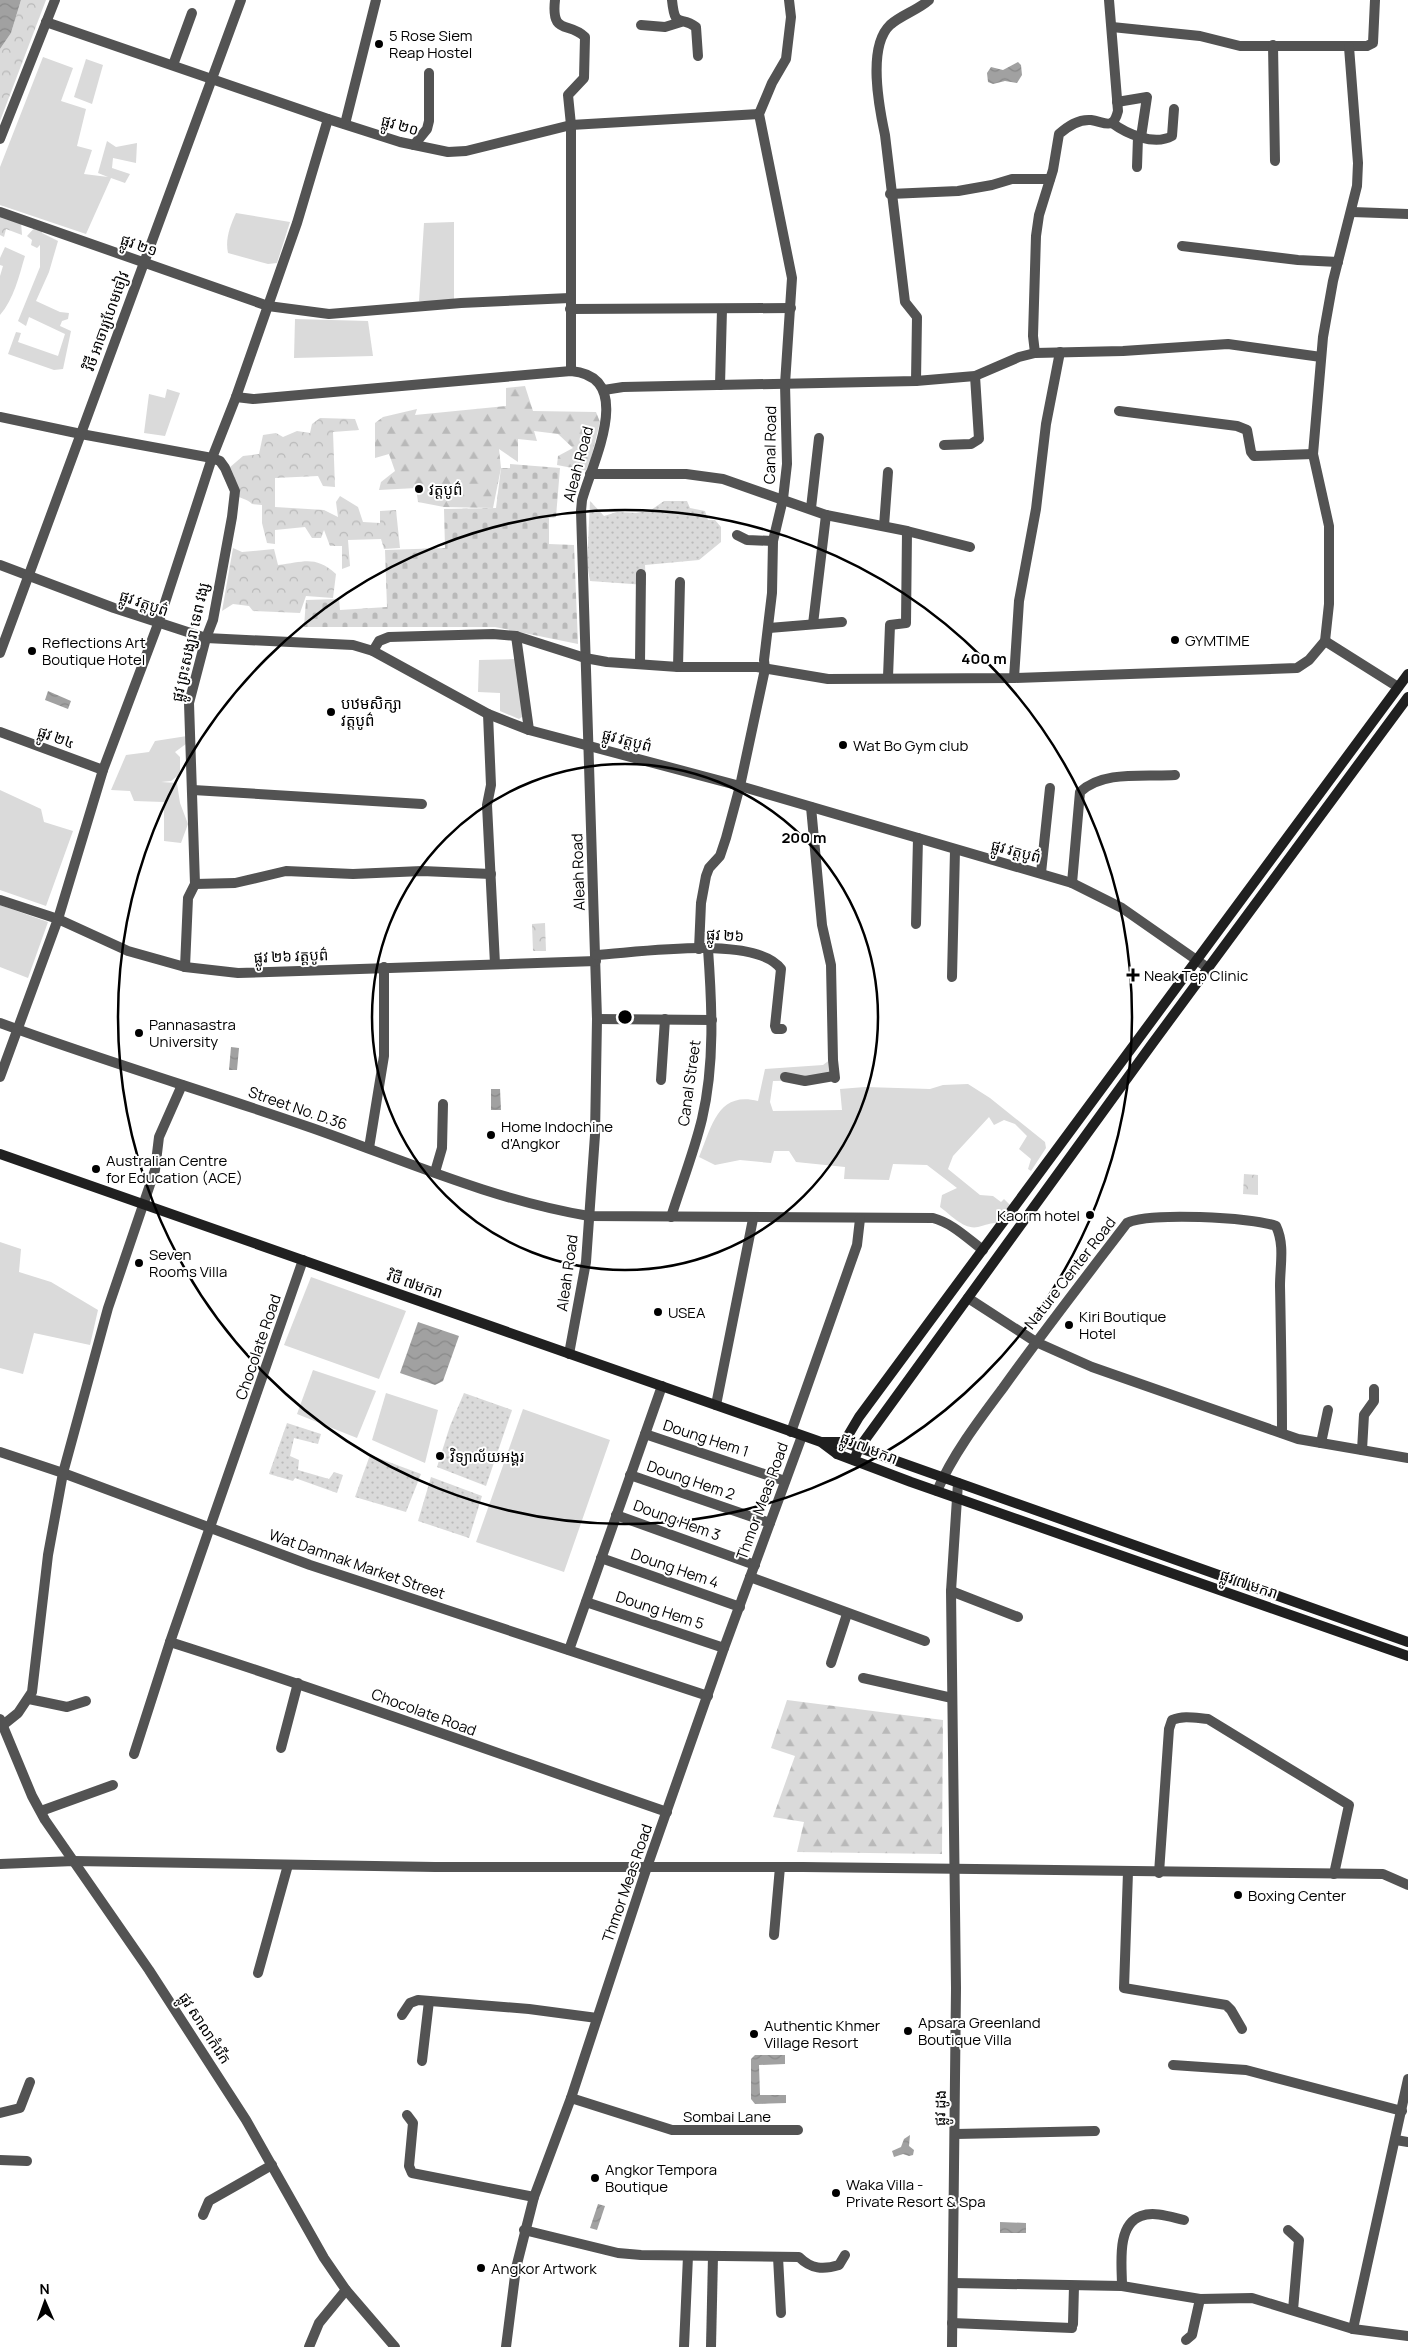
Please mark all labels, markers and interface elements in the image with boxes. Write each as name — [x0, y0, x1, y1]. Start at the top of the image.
place label: 5 Rose Siem Reap Hostel — [389, 25, 473, 63]
marker: 5 Rose Siem Reap Hostel — [373, 38, 385, 50]
street label: ផ្លូវ ២០ — [378, 110, 421, 144]
street label: ផ្លូវ ២១ — [116, 229, 160, 264]
street label: វិថី អាចារ្យហែមចៀវ — [78, 268, 134, 374]
street label: Canal Road — [759, 406, 781, 484]
street label: Aleah Road — [558, 424, 598, 504]
place label: វត្តបូព៌ — [429, 479, 462, 500]
marker: វត្តបូព៌ — [413, 483, 425, 495]
street label: ផ្លូវ ព្រះសង្ឃរា ទេព វង្ស — [166, 580, 217, 705]
street label: ផ្លូវ វត្តបូព៌ — [115, 585, 171, 624]
place label: GYMTIME — [1185, 630, 1250, 651]
place label: Reflections Art Boutique Hotel — [42, 632, 146, 670]
marker: GYMTIME — [1169, 634, 1181, 646]
marker: Reflections Art Boutique Hotel — [26, 645, 38, 657]
text: 400 m — [961, 648, 1007, 669]
place label: បឋមសិក្សា វត្តបូព៌ — [341, 693, 402, 731]
marker: បឋមសិក្សា វត្តបូព៌ — [325, 706, 337, 718]
street label: ផ្លូវ ២៤ — [33, 721, 78, 757]
street label: ផ្លូវ វត្តបូព៌ — [599, 723, 654, 760]
place label: Wat Bo Gym club — [853, 735, 968, 756]
marker: Wat Bo Gym club — [837, 739, 849, 751]
text: 200 m — [781, 827, 827, 848]
street label: Aleah Road — [566, 833, 590, 911]
street label: ផ្លូវ វត្តបូព៌ — [988, 834, 1043, 871]
street label: ផ្លូវ ២៦ — [705, 924, 745, 950]
street label: ផ្លូវ ២៦ វត្តបូព៌ — [253, 944, 329, 971]
place label: Neak Tep Clinic — [1144, 965, 1248, 986]
marker: Neak Tep Clinic — [1126, 968, 1140, 982]
centre of rings — [616, 1008, 634, 1026]
place label: Pannasastra University — [149, 1014, 236, 1052]
marker: Pannasastra University — [133, 1027, 145, 1039]
street label: Canal Street — [673, 1039, 705, 1127]
street label: Street No. D.36 — [246, 1081, 350, 1135]
place label: Home Indochine d'Angkor — [501, 1116, 613, 1154]
marker: Home Indochine d'Angkor — [485, 1129, 497, 1141]
place label: Australian Centre for Education (ACE) — [106, 1150, 243, 1188]
marker: Australian Centre for Education (ACE) — [90, 1163, 102, 1175]
place label: Kaorm hotel — [997, 1205, 1080, 1226]
marker: Kaorm hotel — [1084, 1209, 1096, 1221]
street label: Nature Center Road — [1020, 1212, 1120, 1334]
street label: Aleah Road — [551, 1233, 583, 1313]
place label: Seven Rooms Villa — [149, 1244, 227, 1282]
marker: Seven Rooms Villa — [133, 1257, 145, 1269]
street label: វិថី ៧មករា — [384, 1265, 446, 1303]
street label: Chocolate Road — [230, 1291, 286, 1403]
place label: USEA — [668, 1302, 706, 1323]
marker: USEA — [652, 1306, 664, 1318]
place label: Kiri Boutique Hotel — [1079, 1306, 1167, 1344]
marker: Kiri Boutique Hotel — [1063, 1319, 1075, 1331]
street label: Doung Hem 1 — [660, 1414, 752, 1462]
street label: ផ្លូវ ៧ មករា — [836, 1427, 901, 1472]
street label: Thmor Meas Road — [731, 1439, 793, 1563]
place label: វិទ្យាល័យអង្គរ — [450, 1446, 524, 1467]
marker: វិទ្យាល័យអង្គរ — [434, 1450, 446, 1462]
street label: Doung Hem 2 — [644, 1455, 738, 1505]
street label: Doung Hem 3 — [630, 1494, 724, 1546]
street label: Wat Damnak Market Street — [266, 1524, 448, 1604]
street label: Doung Hem 4 — [628, 1543, 722, 1593]
street label: ផ្លូវ ៧ មករា — [1216, 1564, 1281, 1607]
street label: Doung Hem 5 — [613, 1586, 707, 1634]
street label: Chocolate Road — [369, 1683, 479, 1741]
street label: Thmor Meas Road — [597, 1821, 657, 1945]
place label: Boxing Center — [1248, 1885, 1347, 1906]
marker: Boxing Center — [1232, 1889, 1244, 1901]
street label: ផ្លូវ សាលាកំរើក — [171, 1988, 236, 2070]
place label: Apsara Greenland Boutique Villa — [918, 2012, 1041, 2050]
place label: Authentic Khmer Village Resort — [764, 2015, 881, 2053]
marker: Apsara Greenland Boutique Villa — [902, 2025, 914, 2037]
marker: Authentic Khmer Village Resort — [748, 2028, 760, 2040]
street label: ផ្លូវ ដូង — [929, 2090, 954, 2126]
street label: Sombai Lane — [683, 2106, 771, 2127]
place label: Angkor Tempora Boutique — [605, 2159, 717, 2197]
marker: Angkor Tempora Boutique — [589, 2172, 601, 2184]
place label: Waka Villa - Private Resort & Spa — [846, 2174, 986, 2212]
marker: Waka Villa - Private Resort & Spa — [830, 2187, 842, 2199]
place label: Angkor Artwork — [491, 2258, 597, 2279]
marker: Angkor Artwork — [475, 2262, 487, 2274]
north arrow — [20, 2277, 70, 2327]
text: N — [39, 2279, 50, 2298]

